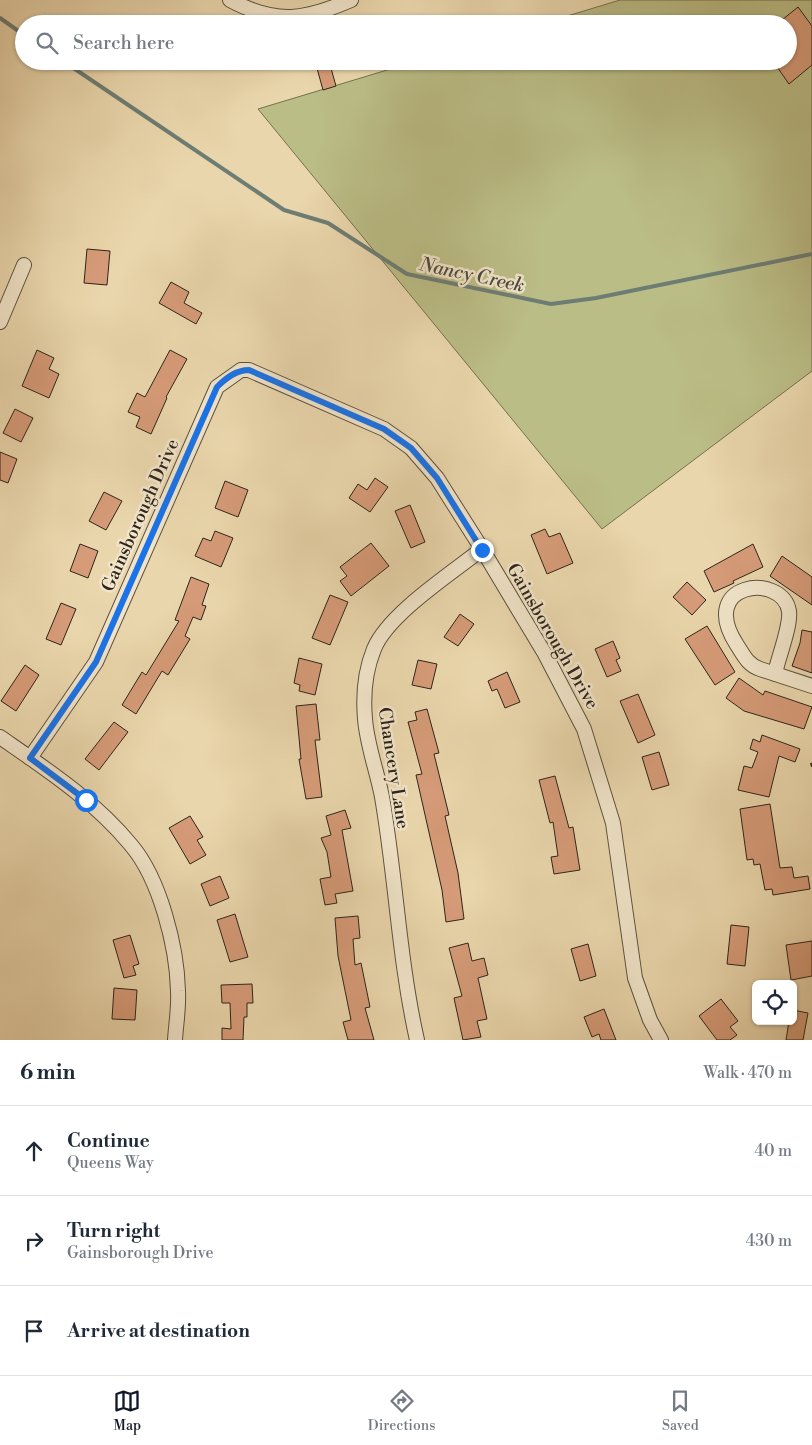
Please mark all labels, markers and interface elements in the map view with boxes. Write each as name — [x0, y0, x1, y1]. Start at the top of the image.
search box — [15, 15, 797, 70]
icon: search — [33, 29, 61, 57]
text: Search here — [73, 31, 174, 55]
water label: Nancy Creek — [416, 252, 526, 298]
street label: Gainsborough Drive — [96, 435, 184, 595]
route end — [471, 539, 494, 562]
street label: Gainsborough Drive — [501, 559, 604, 713]
street label: Chancery Lane — [373, 706, 414, 831]
route start — [75, 789, 98, 812]
map controls — [752, 980, 797, 1025]
button: locate — [752, 980, 797, 1025]
text: 6 min — [20, 1060, 75, 1086]
text: Walk · 470 m — [704, 1063, 792, 1083]
text: Continue — [67, 1129, 150, 1153]
icon: ahead — [20, 1137, 48, 1165]
text: 40 m — [755, 1141, 792, 1161]
text: Queens Way — [67, 1153, 154, 1173]
text: Turn right — [67, 1219, 160, 1243]
icon: right — [20, 1227, 48, 1255]
text: 430 m — [746, 1231, 792, 1251]
text: Gainsborough Drive — [67, 1243, 214, 1263]
icon: arrive — [20, 1317, 48, 1345]
text: Arrive at destination — [67, 1319, 250, 1343]
tab: Map — [113, 1387, 141, 1435]
tab: Directions — [368, 1387, 435, 1435]
tab: Saved — [662, 1387, 699, 1435]

